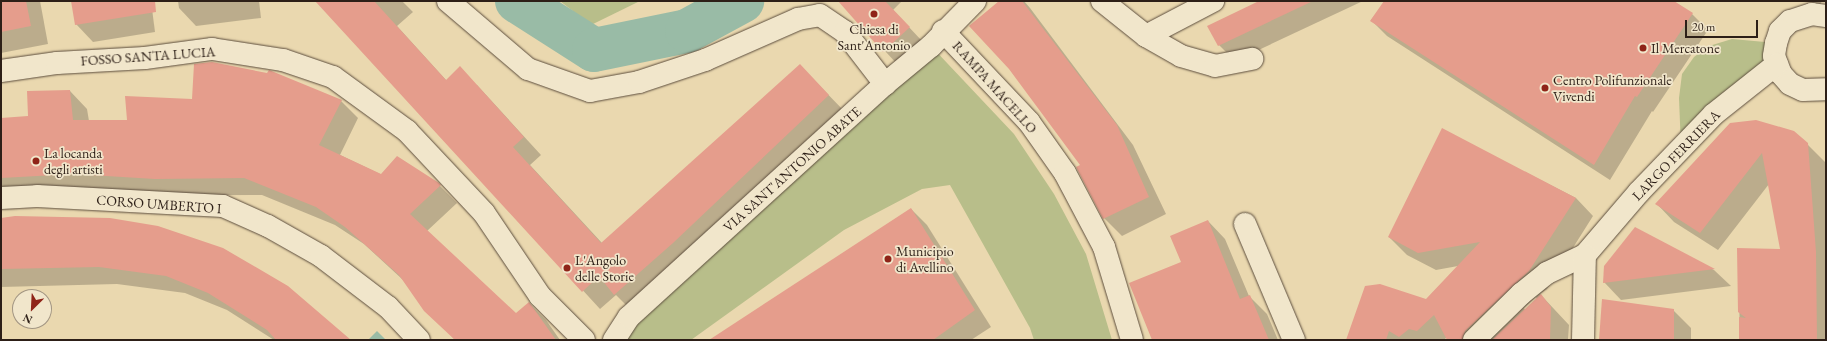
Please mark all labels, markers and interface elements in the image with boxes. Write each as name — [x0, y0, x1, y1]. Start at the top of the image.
marker: Chiesa di Sant'Antonio — [869, 9, 879, 19]
scale bar — [1687, 12, 1760, 38]
text: 20 m — [1692, 19, 1715, 35]
place label: Chiesa di Sant'Antonio — [838, 21, 910, 54]
street label: RAMPA MACELLO — [949, 37, 1041, 137]
place label: Il Mercatone — [1651, 40, 1720, 56]
street label: FOSSO SANTA LUCIA — [80, 43, 216, 69]
marker: Il Mercatone — [1638, 43, 1648, 53]
place label: Centro Polifunzionale Vivendi — [1553, 72, 1672, 104]
marker: Centro Polifunzionale Vivendi — [1540, 83, 1550, 93]
street label: VIA SANT'ANTONIO ABATE — [720, 103, 864, 235]
street label: LARGO FERRIERA — [1628, 106, 1724, 204]
place label: La locanda degli artisti — [44, 145, 103, 178]
marker: La locanda degli artisti — [31, 156, 41, 166]
street label: CORSO UMBERTO I — [96, 191, 222, 217]
place label: Municipio di Avellino — [896, 243, 954, 276]
place label: L'Angolo delle Storie — [575, 252, 634, 284]
marker: Municipio di Avellino — [883, 254, 893, 264]
marker: L'Angolo delle Storie — [562, 263, 572, 273]
north arrow — [12, 289, 52, 329]
text: N — [21, 311, 34, 327]

